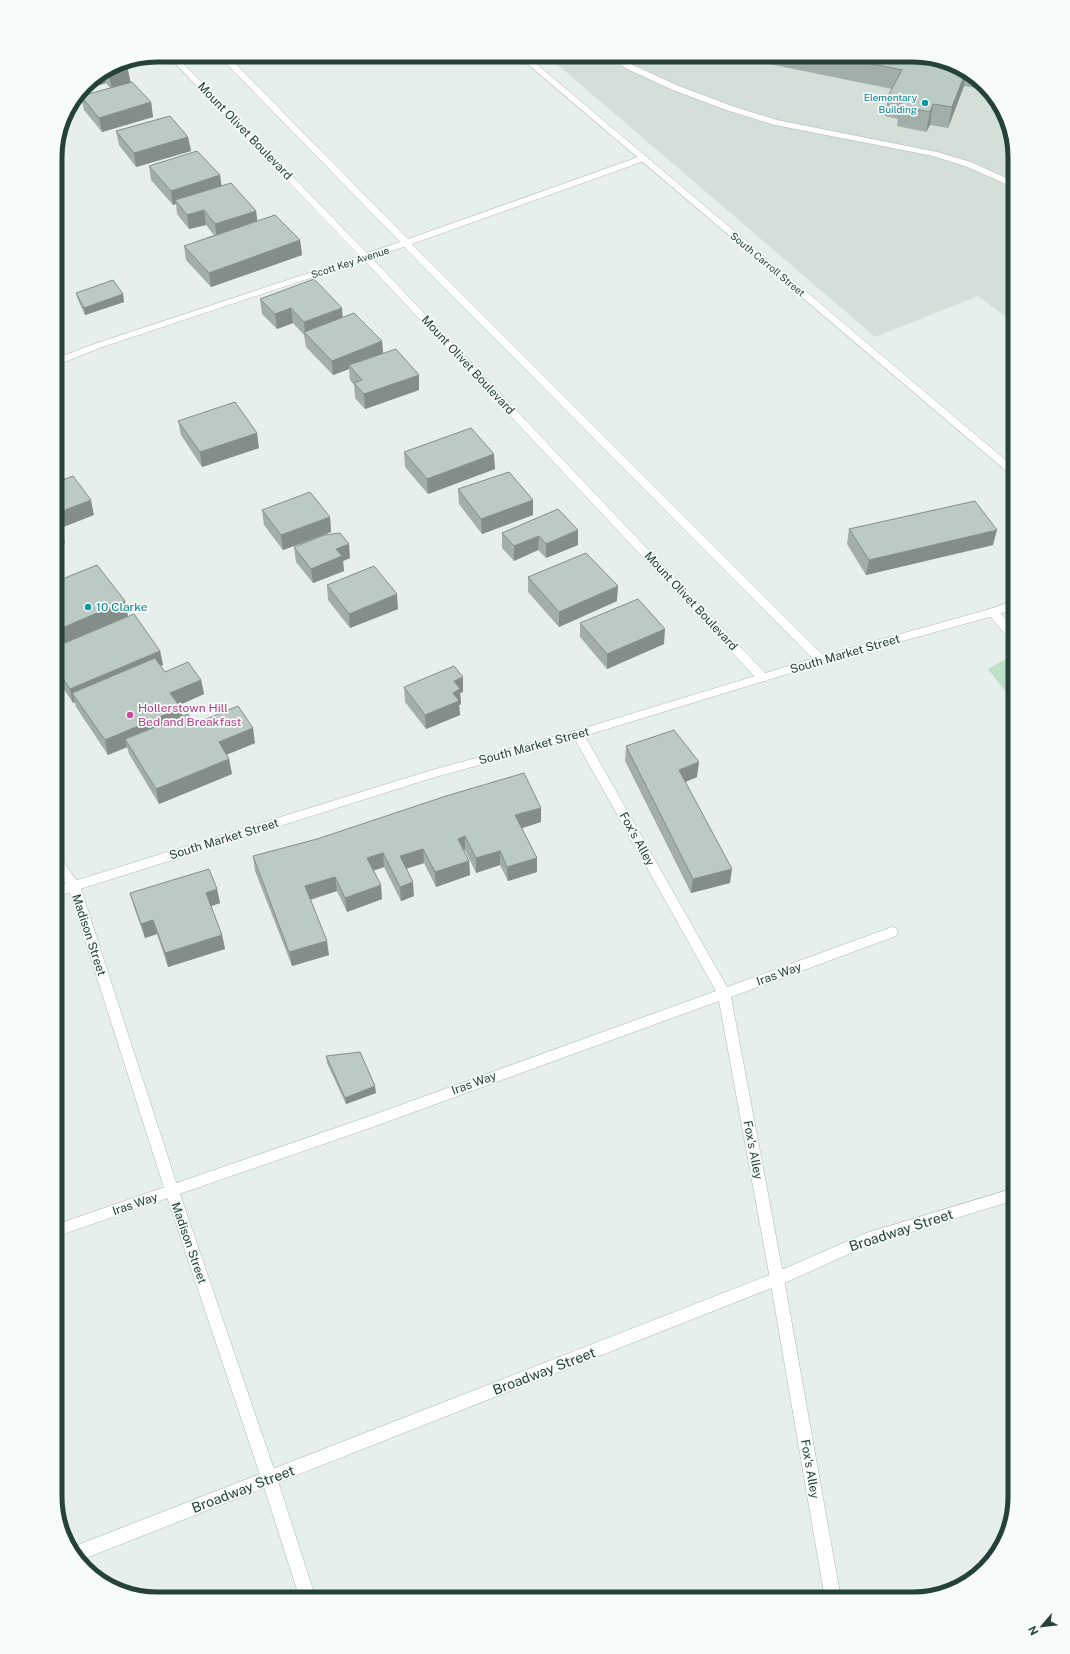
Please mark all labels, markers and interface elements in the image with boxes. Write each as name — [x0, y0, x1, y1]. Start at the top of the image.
street label: Mount Olivet Boulevard — [195, 79, 295, 183]
place label: Elementary Building — [864, 91, 918, 115]
marker: Elementary Building — [920, 98, 930, 108]
street label: South Carroll Street — [728, 229, 808, 299]
street label: Scott Key Avenue — [309, 244, 391, 280]
street label: Mount Olivet Boulevard — [419, 313, 517, 417]
street label: Mount Olivet Boulevard — [642, 549, 740, 653]
place label: 10 Clarke — [96, 600, 148, 614]
marker: 10 Clarke — [83, 602, 93, 612]
street label: South Market Street — [788, 631, 902, 676]
place label: Hollerstown Hill Bed and Breakfast — [138, 701, 242, 729]
marker: Hollerstown Hill Bed and Breakfast — [125, 710, 135, 720]
street label: South Market Street — [477, 724, 591, 767]
street label: Fox's Alley — [616, 810, 658, 869]
street label: South Market Street — [168, 816, 281, 862]
street label: Madison Street — [69, 892, 109, 978]
street label: Iras Way — [755, 959, 804, 989]
street label: Iras Way — [450, 1068, 499, 1098]
street label: Fox's Alley — [740, 1119, 766, 1181]
street label: Iras Way — [111, 1190, 160, 1218]
street label: Madison Street — [169, 1200, 210, 1286]
street label: Broadway Street — [847, 1206, 955, 1254]
street label: Broadway Street — [490, 1344, 598, 1398]
street label: Fox's Alley — [798, 1438, 822, 1500]
street label: Broadway Street — [189, 1462, 297, 1516]
north arrow — [1022, 1606, 1062, 1646]
text: N — [1026, 1624, 1040, 1637]

